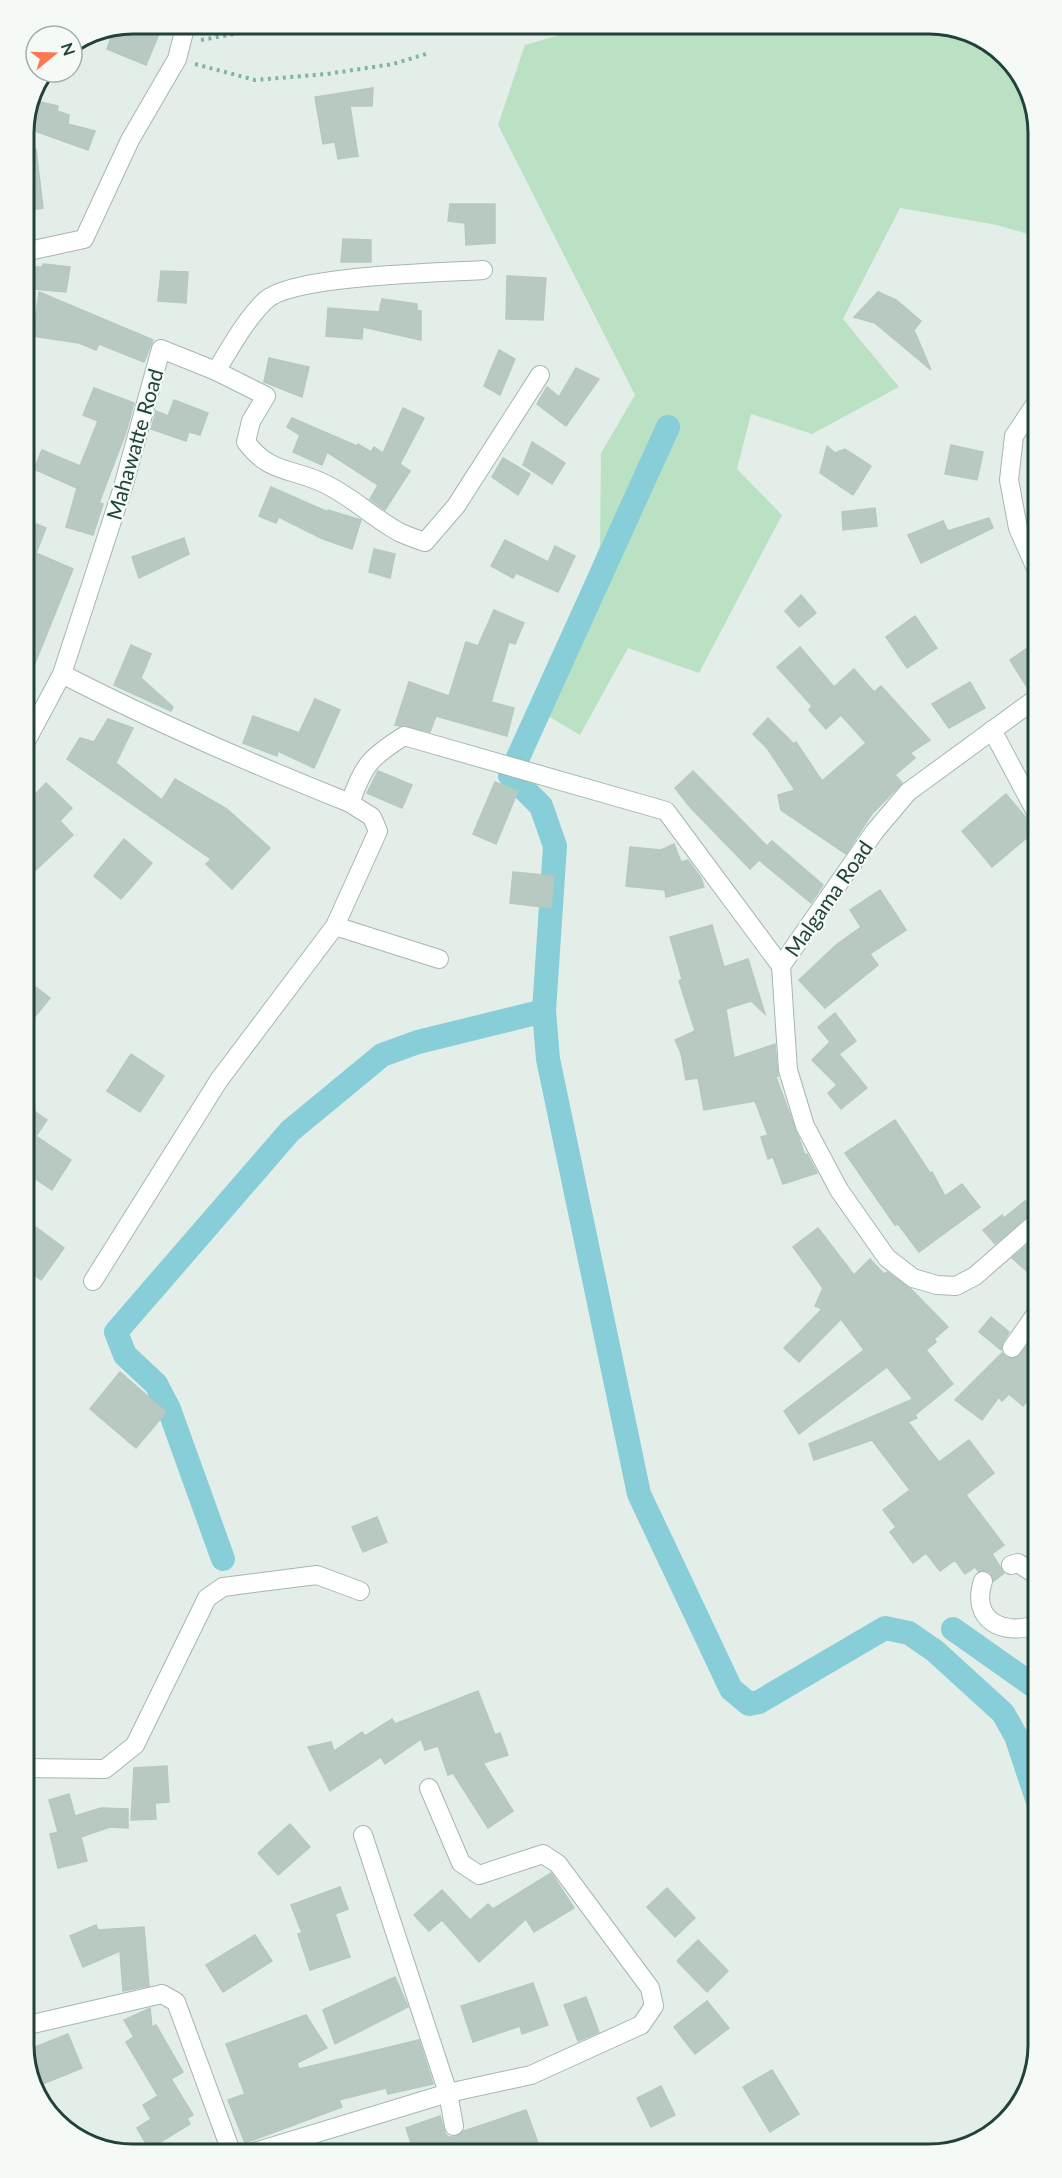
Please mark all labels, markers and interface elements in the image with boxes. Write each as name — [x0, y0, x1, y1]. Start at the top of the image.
north arrow — [24, 24, 84, 84]
text: N — [58, 40, 80, 58]
street label: Mahawatte Road — [101, 366, 167, 522]
street label: Malgama Road — [779, 835, 877, 961]

